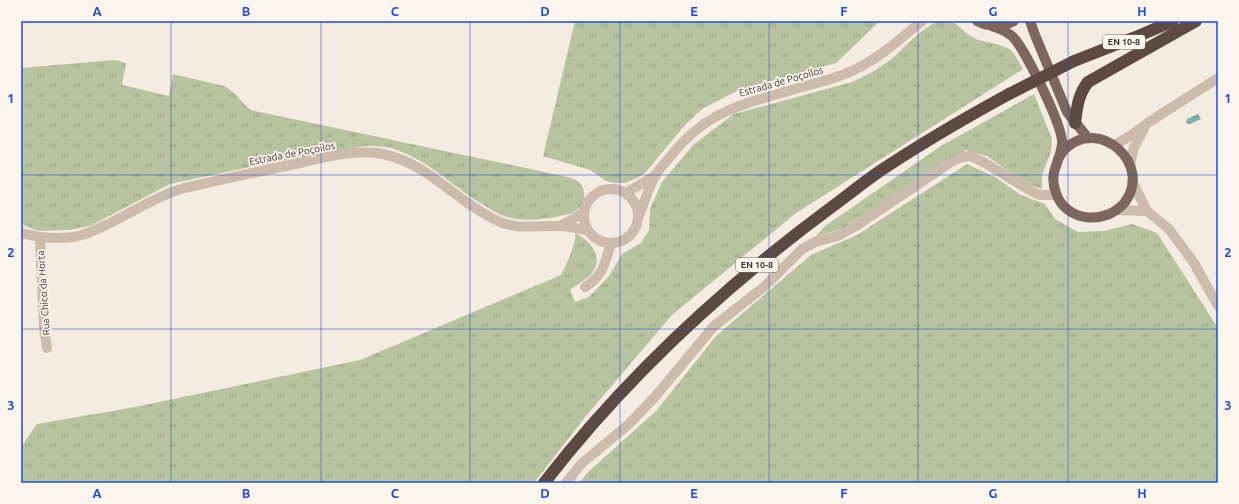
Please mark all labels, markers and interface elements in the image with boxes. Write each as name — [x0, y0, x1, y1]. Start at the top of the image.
text: A — [92, 4, 102, 18]
text: B — [242, 4, 251, 18]
text: C — [391, 4, 400, 18]
text: D — [540, 4, 550, 18]
text: E — [690, 4, 698, 18]
text: F — [840, 4, 848, 18]
text: G — [989, 4, 998, 18]
text: H — [1137, 4, 1147, 18]
road number: EN 10-8 — [1103, 35, 1145, 49]
street label: Estrada de Poçoilos — [738, 64, 825, 99]
text: 1 — [7, 91, 15, 105]
text: 1 — [1224, 91, 1232, 105]
street label: Estrada de Poçoilos — [248, 140, 336, 167]
text: 2 — [7, 245, 15, 259]
text: 2 — [1224, 245, 1232, 259]
street label: Rua Chico da Horta — [35, 250, 52, 336]
road number: EN 10-8 — [736, 258, 778, 272]
text: 3 — [7, 398, 15, 412]
text: 3 — [1224, 398, 1232, 412]
text: A — [92, 486, 102, 500]
text: B — [242, 486, 251, 500]
text: C — [391, 486, 400, 500]
text: D — [540, 486, 550, 500]
text: E — [690, 486, 698, 500]
text: F — [840, 486, 848, 500]
text: G — [989, 486, 998, 500]
text: H — [1137, 486, 1147, 500]

